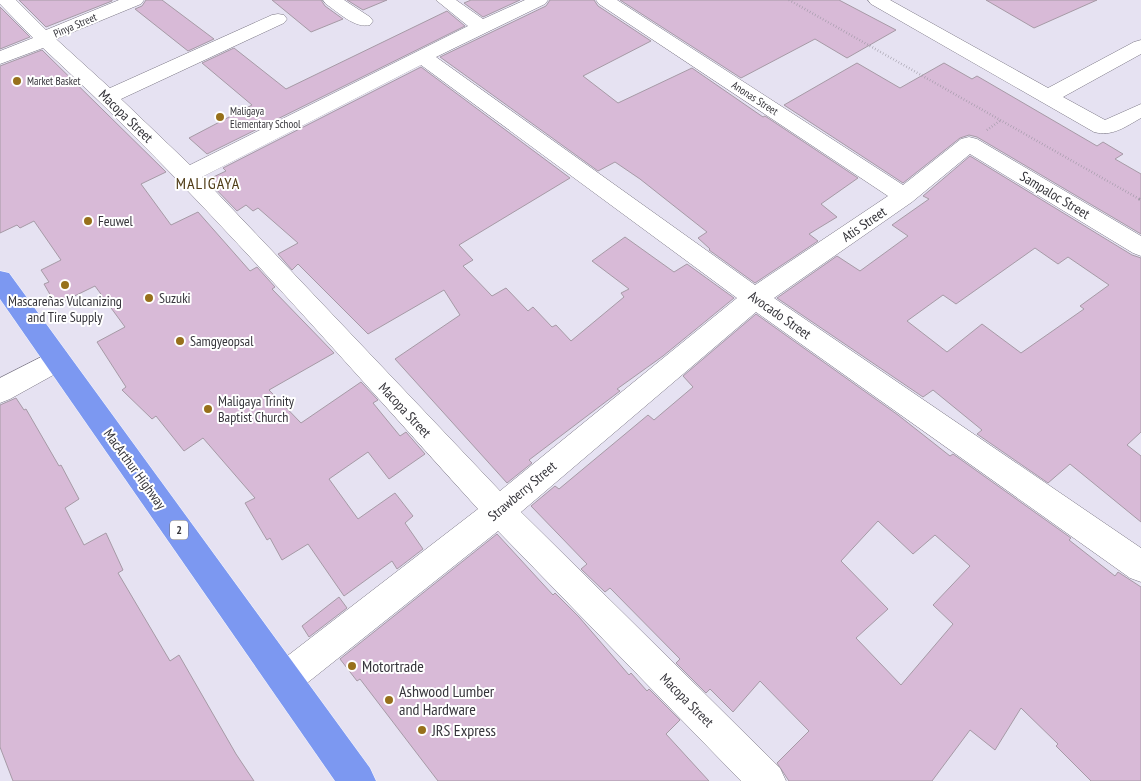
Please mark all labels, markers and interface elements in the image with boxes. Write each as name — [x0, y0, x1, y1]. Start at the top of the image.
street label: Pinya Street — [51, 10, 99, 40]
place label: Market Basket — [27, 74, 81, 88]
marker: Market Basket — [11, 75, 23, 87]
street label: Anonas Street — [729, 78, 781, 118]
street label: Macopa Street — [95, 86, 157, 147]
place label: Maligaya Elementary School — [230, 104, 301, 131]
marker: Maligaya Elementary School — [214, 111, 226, 123]
street label: Sampaloc Street — [1017, 167, 1093, 223]
district label: MALIGAYA — [176, 173, 240, 193]
street label: Atis Street — [838, 202, 890, 245]
place label: Feuwel — [98, 212, 134, 230]
marker: Feuwel — [82, 215, 94, 227]
marker: Mascareñas Vulcanizing and Tire Supply — [59, 279, 71, 291]
street label: Avocado Street — [745, 287, 815, 343]
place label: Suzuki — [159, 289, 191, 307]
place label: Mascareñas Vulcanizing and Tire Supply — [8, 292, 122, 326]
marker: Suzuki — [143, 292, 155, 304]
place label: Samgyeopsal — [190, 332, 254, 350]
marker: Samgyeopsal — [174, 335, 186, 347]
street label: Macopa Street — [375, 379, 435, 441]
place label: Maligaya Trinity Baptist Church — [218, 392, 295, 426]
marker: Maligaya Trinity Baptist Church — [202, 403, 214, 415]
street label: MacArthur Highway — [100, 425, 171, 513]
street label: Strawberry Street — [484, 457, 560, 525]
road number: 2 — [170, 520, 188, 540]
place label: Motortrade — [362, 656, 424, 676]
marker: Motortrade — [346, 660, 358, 672]
street label: Macopa Street — [656, 669, 718, 731]
place label: Ashwood Lumber and Hardware — [399, 681, 495, 719]
marker: Ashwood Lumber and Hardware — [383, 694, 395, 706]
place label: JRS Express — [431, 720, 496, 740]
marker: JRS Express — [416, 724, 428, 736]

